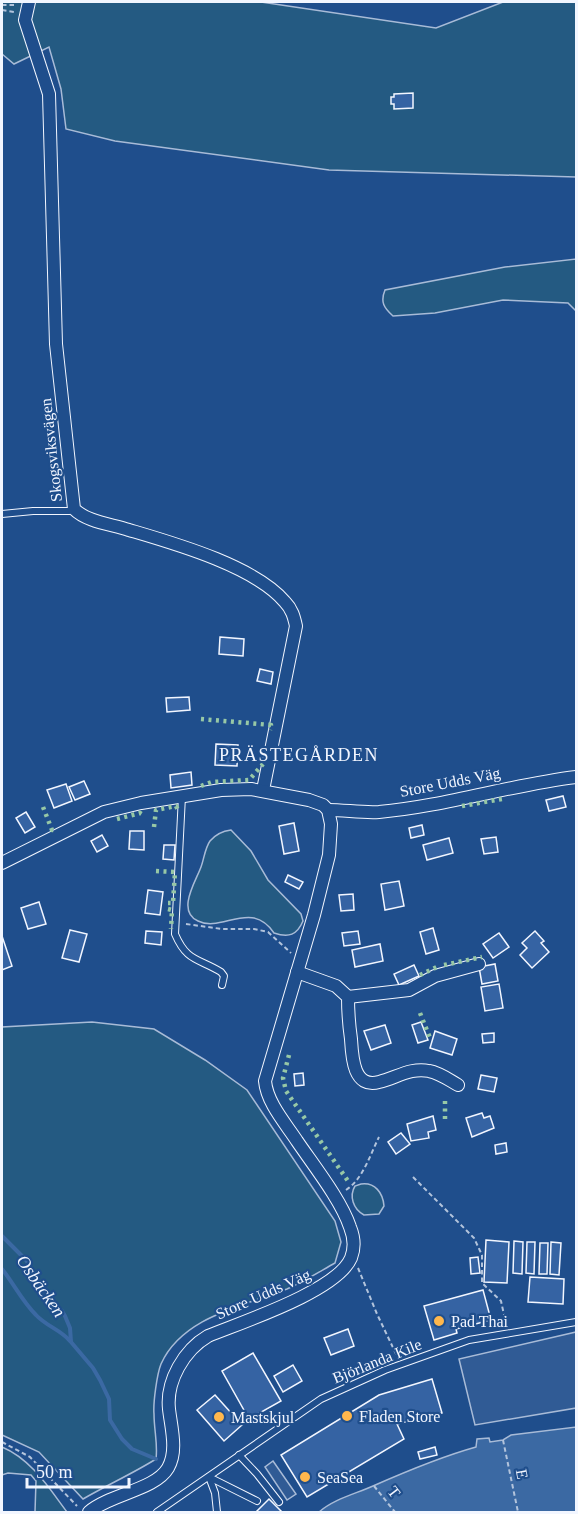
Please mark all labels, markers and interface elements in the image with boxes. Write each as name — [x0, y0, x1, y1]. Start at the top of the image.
street label: Skogsviksvägen — [37, 397, 66, 503]
district label: PRÄSTEGÅRDEN — [219, 745, 379, 765]
street label: Store Udds Väg — [398, 764, 502, 801]
water label: Osbäcken — [12, 1251, 70, 1321]
street label: Store Udds Väg — [213, 1266, 313, 1323]
place label: Pad Thai — [451, 1313, 509, 1330]
marker: Pad Thai — [432, 1314, 446, 1328]
street label: Björlanda Kile — [330, 1335, 424, 1388]
place label: Fladen Store — [359, 1408, 440, 1425]
place label: Mastskjul — [231, 1409, 295, 1427]
marker: Fladen Store — [340, 1409, 354, 1423]
marker: Mastskjul — [212, 1410, 226, 1424]
scale bar — [27, 1451, 129, 1489]
text: 50 m — [36, 1462, 73, 1482]
street label: E — [513, 1468, 531, 1480]
place label: SeaSea — [317, 1469, 363, 1486]
marker: SeaSea — [298, 1470, 312, 1484]
street label: T — [384, 1483, 404, 1501]

